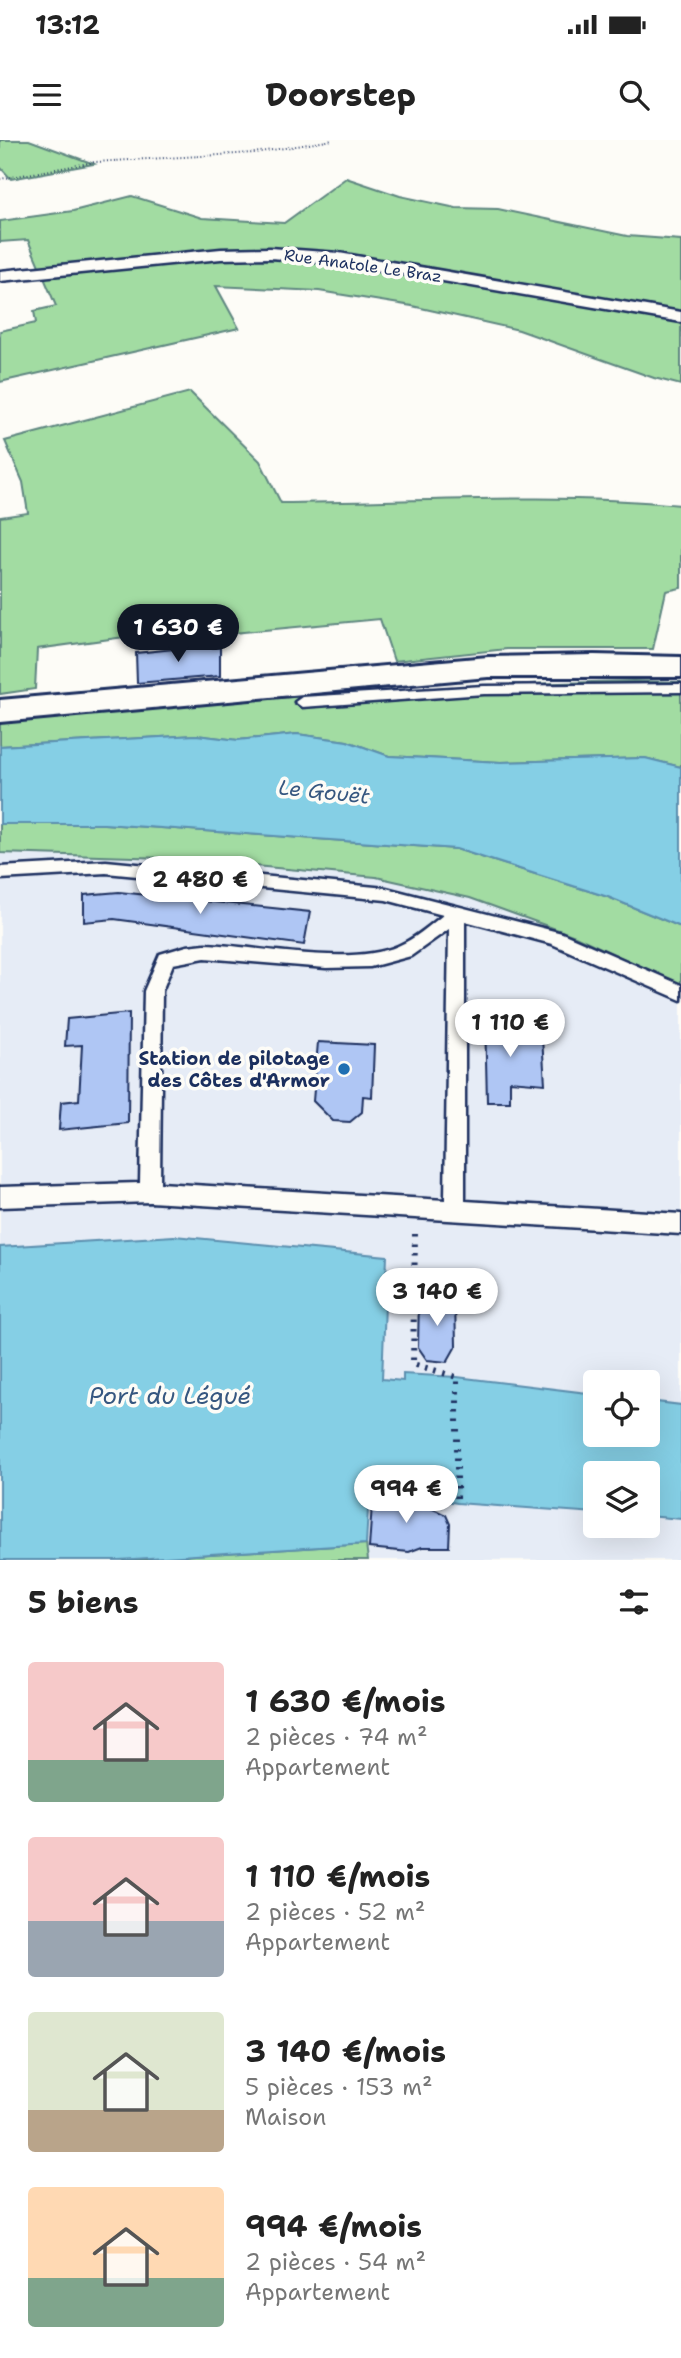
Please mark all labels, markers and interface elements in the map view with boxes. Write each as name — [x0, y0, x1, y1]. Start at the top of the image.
text: 13:12 — [35, 7, 100, 42]
text: Doorstep — [265, 73, 416, 116]
icon: menu — [28, 76, 66, 114]
icon: search — [615, 76, 653, 114]
street label: Rue Anatole Le Braz — [283, 244, 443, 287]
pin: 1 630 € — [113, 604, 243, 664]
text: 1 630 € — [133, 612, 223, 642]
water label: Le Gouët — [277, 773, 372, 811]
pin: 2 480 € — [135, 856, 265, 916]
text: 2 480 € — [152, 864, 248, 894]
pin: 1 110 € — [445, 1000, 575, 1059]
text: 1 110 € — [471, 1007, 549, 1037]
place label: Station de pilotage des Côtes d'Armor — [138, 1046, 330, 1093]
marker: Station de pilotage des Côtes d'Armor — [336, 1061, 352, 1077]
pin: 3 140 € — [372, 1268, 502, 1328]
text: 3 140 € — [392, 1276, 482, 1306]
map controls — [583, 1370, 660, 1538]
button: locate — [583, 1370, 660, 1447]
water label: Port du Légué — [89, 1380, 251, 1412]
button: layers — [583, 1461, 660, 1538]
pin: 994 € — [357, 1466, 455, 1525]
text: 994 € — [370, 1473, 442, 1503]
text: 5 biens — [28, 1582, 139, 1623]
icon: filters — [615, 1583, 653, 1621]
text: 1 630 €/mois — [245, 1681, 446, 1722]
icon: home — [84, 1690, 168, 1774]
text: 2 pièces · 74 m² — [245, 1722, 428, 1752]
text: Appartement — [245, 1752, 390, 1782]
text: 1 110 €/mois — [245, 1856, 430, 1897]
icon: home — [84, 1865, 168, 1949]
text: 2 pièces · 52 m² — [245, 1897, 425, 1927]
text: Appartement — [245, 1927, 390, 1957]
text: 3 140 €/mois — [245, 2031, 446, 2072]
icon: home — [84, 2040, 168, 2124]
text: 5 pièces · 153 m² — [245, 2072, 433, 2102]
text: Maison — [245, 2102, 326, 2132]
text: 994 €/mois — [245, 2206, 422, 2247]
icon: home — [84, 2215, 168, 2299]
text: 2 pièces · 54 m² — [245, 2247, 426, 2277]
text: Appartement — [245, 2277, 390, 2307]

